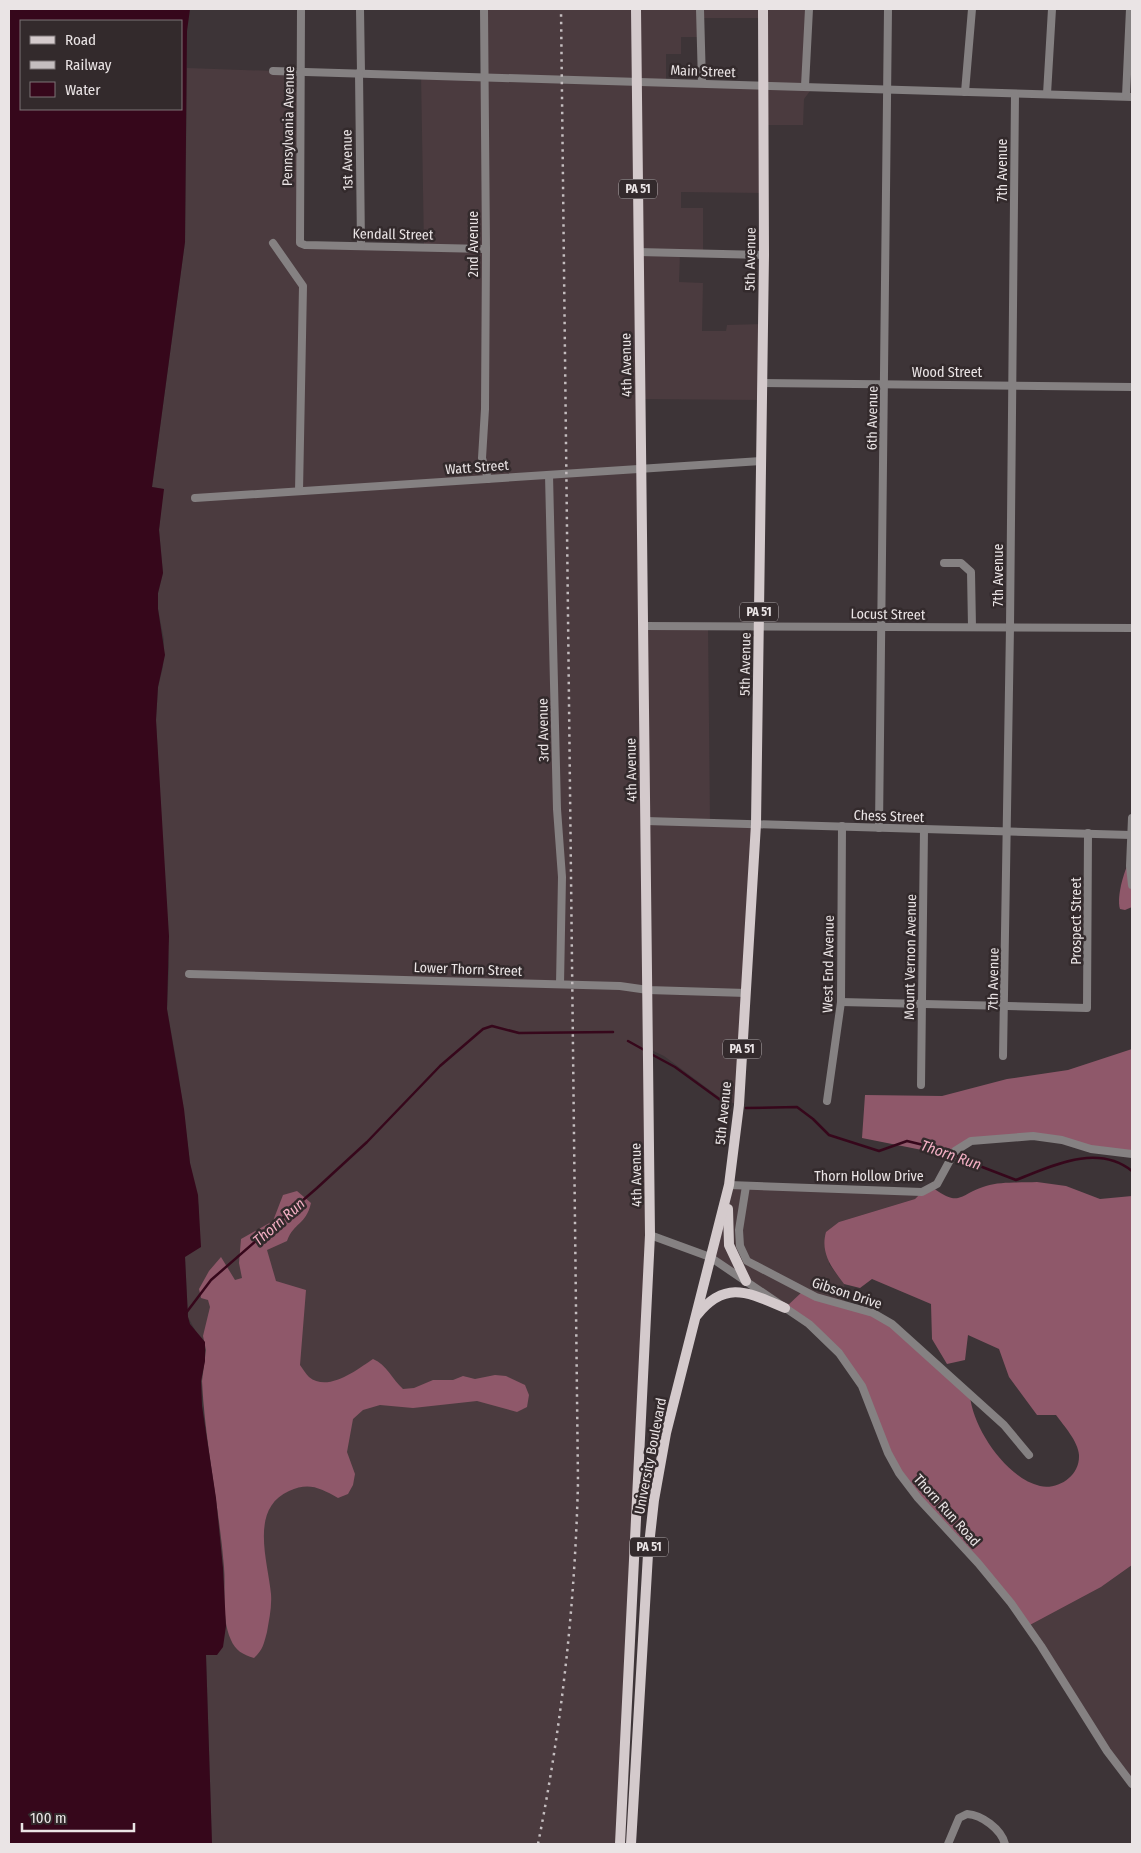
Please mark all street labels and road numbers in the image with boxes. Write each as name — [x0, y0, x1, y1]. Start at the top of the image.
street label: Main Street — [670, 62, 736, 81]
street label: Pennsylvania Avenue — [279, 66, 298, 186]
street label: 1st Avenue — [338, 129, 357, 191]
street label: 7th Avenue — [994, 138, 1011, 202]
road number: PA 51 — [619, 180, 657, 198]
street label: 2nd Avenue — [465, 211, 482, 277]
street label: Kendall Street — [352, 225, 434, 244]
street label: 5th Avenue — [741, 227, 760, 291]
street label: 4th Avenue — [617, 333, 636, 397]
street label: Wood Street — [912, 364, 983, 381]
street label: 6th Avenue — [863, 386, 882, 450]
street label: Watt Street — [445, 457, 510, 478]
street label: 7th Avenue — [990, 543, 1007, 607]
road number: PA 51 — [740, 602, 778, 622]
street label: Locust Street — [850, 605, 926, 624]
street label: 5th Avenue — [736, 632, 755, 696]
street label: 3rd Avenue — [534, 698, 553, 762]
street label: 4th Avenue — [622, 738, 641, 802]
street label: Chess Street — [853, 807, 925, 826]
street label: Prospect Street — [1068, 877, 1085, 965]
street label: Mount Vernon Avenue — [901, 894, 920, 1020]
street label: West End Avenue — [819, 915, 838, 1013]
street label: 7th Avenue — [984, 947, 1003, 1011]
street label: Lower Thorn Street — [413, 959, 523, 980]
road number: PA 51 — [723, 1040, 761, 1058]
street label: 5th Avenue — [712, 1080, 735, 1146]
street label: 4th Avenue — [627, 1143, 646, 1207]
street label: Thorn Hollow Drive — [814, 1168, 924, 1185]
street label: Gibson Drive — [810, 1274, 884, 1313]
street label: University Boulevard — [631, 1396, 670, 1516]
street label: Thorn Run Road — [910, 1471, 984, 1550]
road number: PA 51 — [630, 1538, 668, 1556]

